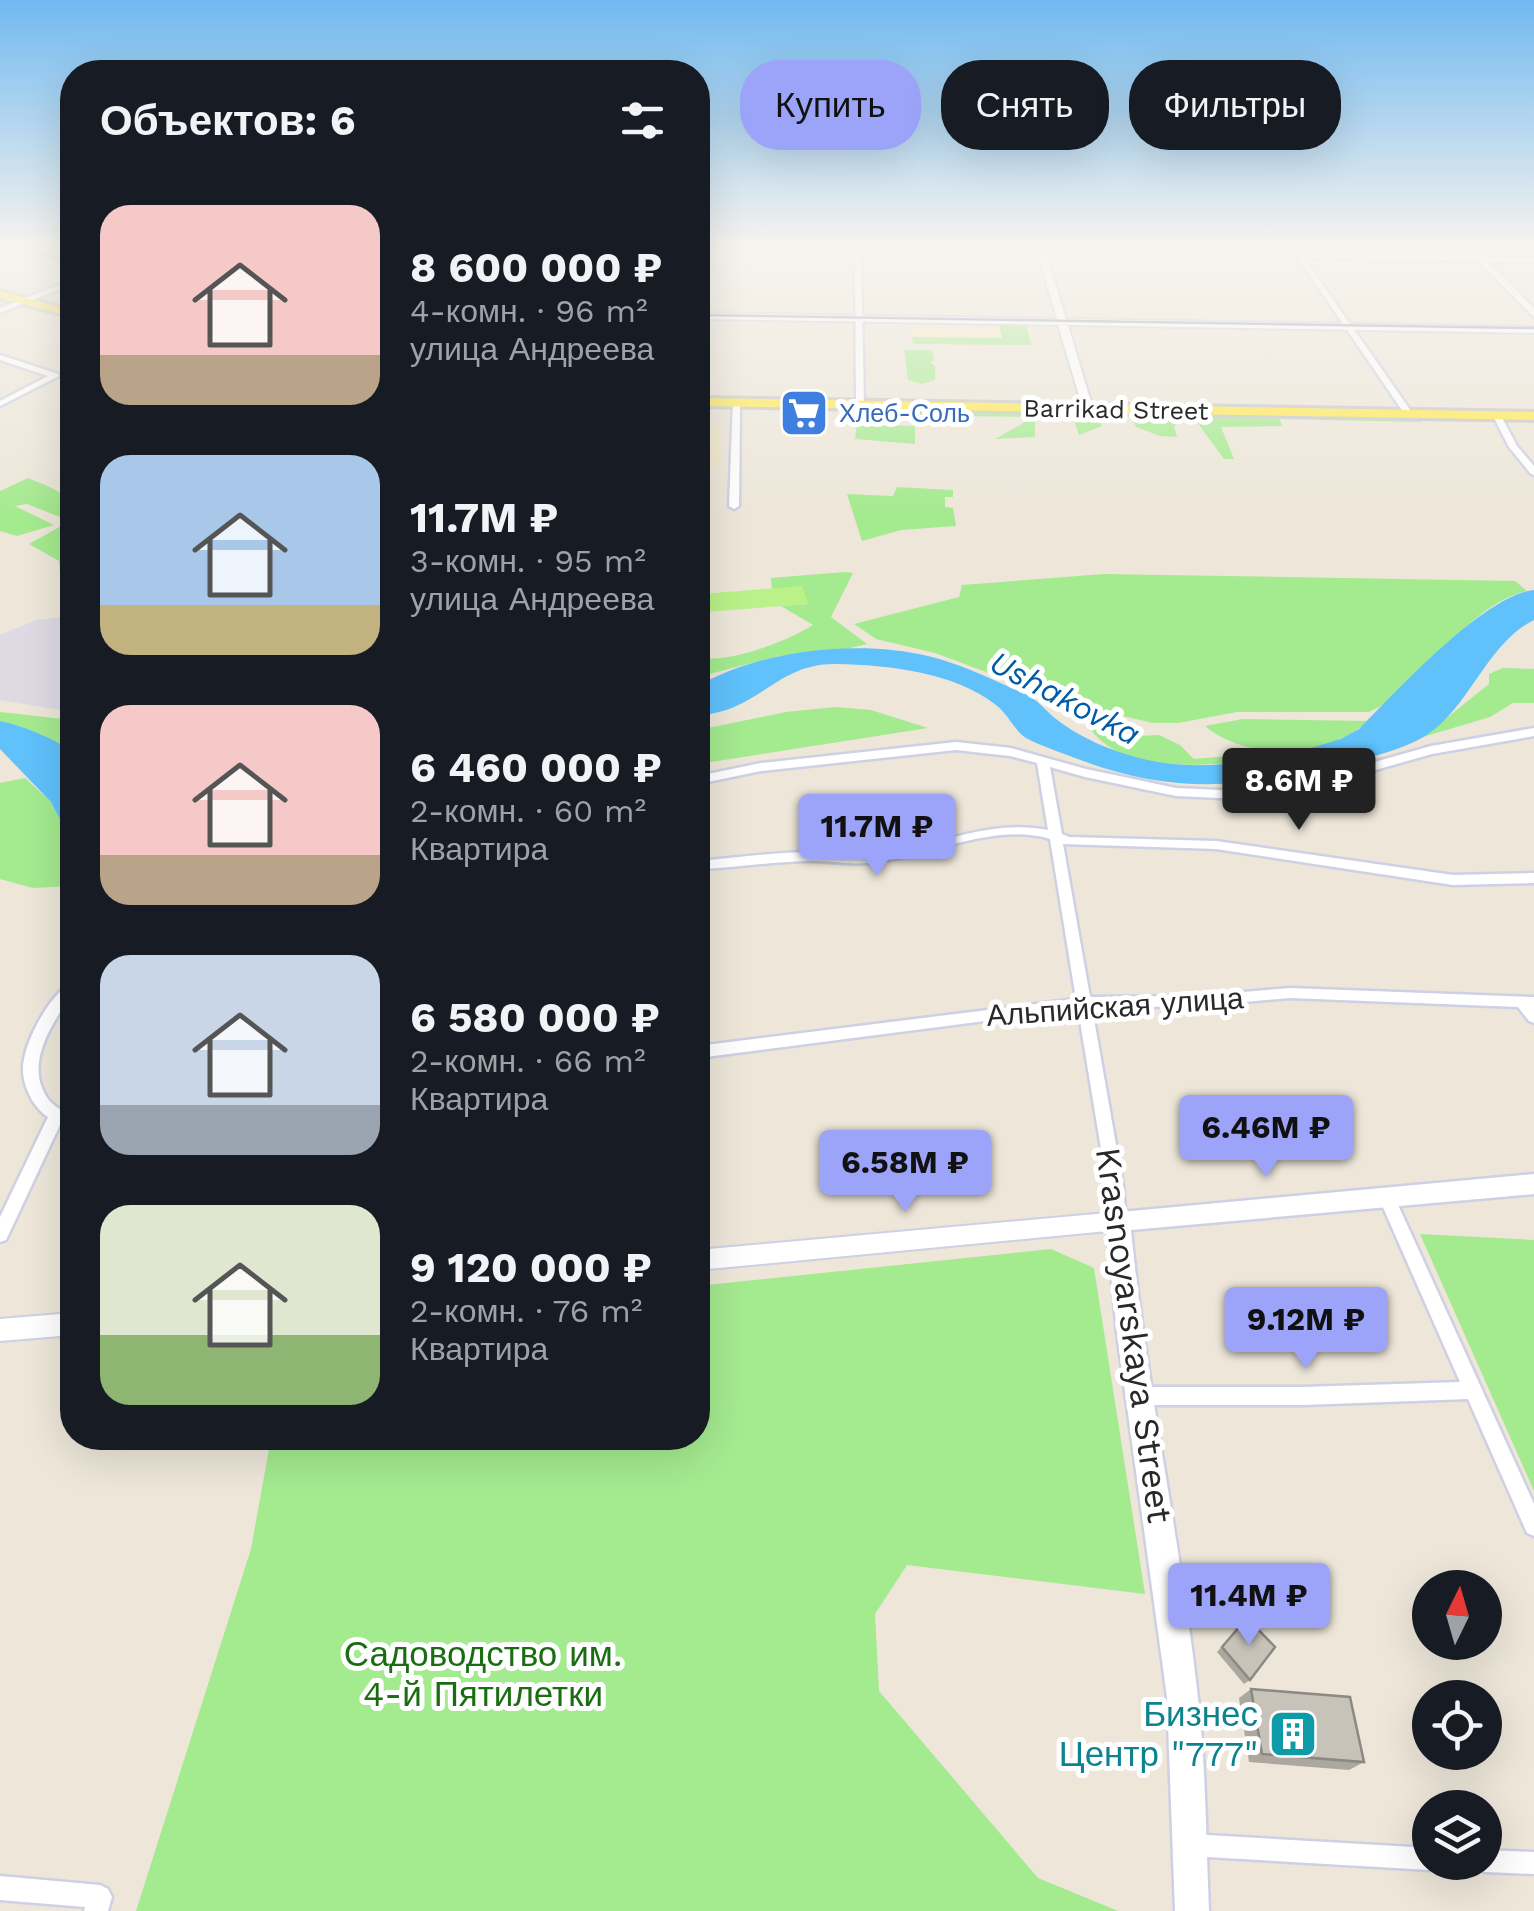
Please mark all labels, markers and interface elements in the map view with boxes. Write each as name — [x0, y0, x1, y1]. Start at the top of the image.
chip: Купить — [740, 60, 921, 150]
chip: Снять — [941, 60, 1109, 150]
chip: Фильтры — [1129, 60, 1341, 150]
icon: filters — [615, 93, 670, 148]
text: Объектов: 6 — [100, 96, 356, 145]
text: 8 600 000 ₽ — [410, 243, 662, 292]
icon: home — [180, 245, 300, 365]
text: 4-комн. · 96 m² — [410, 292, 648, 330]
text: улица Андреева — [410, 330, 654, 368]
supermarket icon: Хлеб-Соль — [778, 387, 830, 439]
street label: Barrikad Street — [1023, 393, 1209, 426]
place label: Хлеб-Соль — [839, 399, 970, 428]
text: 11.7M ₽ — [410, 493, 558, 542]
icon: home — [180, 495, 300, 615]
text: 3-комн. · 95 m² — [410, 542, 646, 580]
text: улица Андреева — [410, 580, 654, 618]
water label: Ushakovka — [984, 643, 1146, 753]
text: 6 460 000 ₽ — [410, 743, 662, 792]
icon: home — [180, 745, 300, 865]
pin: 8.6M ₽ — [1218, 748, 1380, 833]
text: 8.6M ₽ — [1244, 761, 1354, 799]
text: 2-комн. · 60 m² — [410, 792, 646, 830]
pin: 11.7M ₽ — [785, 794, 969, 879]
text: 11.7M ₽ — [821, 807, 934, 845]
text: Квартира — [410, 830, 548, 868]
street label: Альпийская улица — [985, 980, 1245, 1033]
text: 6 580 000 ₽ — [410, 993, 660, 1042]
icon: home — [180, 995, 300, 1115]
text: 2-комн. · 66 m² — [410, 1042, 646, 1080]
text: Квартира — [410, 1080, 548, 1118]
pin: 6.46M ₽ — [1174, 1095, 1358, 1180]
text: 6.46M ₽ — [1201, 1108, 1331, 1146]
pin: 6.58M ₽ — [813, 1130, 997, 1215]
text: 6.58M ₽ — [841, 1143, 969, 1181]
street label: Krasnoyarskaya Street — [1087, 1145, 1181, 1526]
text: 9 120 000 ₽ — [410, 1243, 652, 1292]
icon: home — [180, 1245, 300, 1365]
pin: 9.12M ₽ — [1214, 1287, 1398, 1372]
text: 2-комн. · 76 m² — [410, 1292, 642, 1330]
text: 9.12M ₽ — [1247, 1300, 1365, 1338]
text: Квартира — [410, 1330, 548, 1368]
pin: 11.4M ₽ — [1157, 1563, 1341, 1648]
north arrow — [1412, 1570, 1502, 1660]
map controls — [1412, 1570, 1502, 1880]
text: 11.4M ₽ — [1190, 1576, 1308, 1614]
park label: Садоводство им. 4-й Пятилетки — [344, 1633, 622, 1715]
button: locate — [1412, 1680, 1502, 1770]
place label: Бизнес Центр "777" — [1059, 1693, 1258, 1775]
building icon: Бизнес Центр "777" — [1267, 1708, 1319, 1760]
button: layers — [1412, 1790, 1502, 1880]

